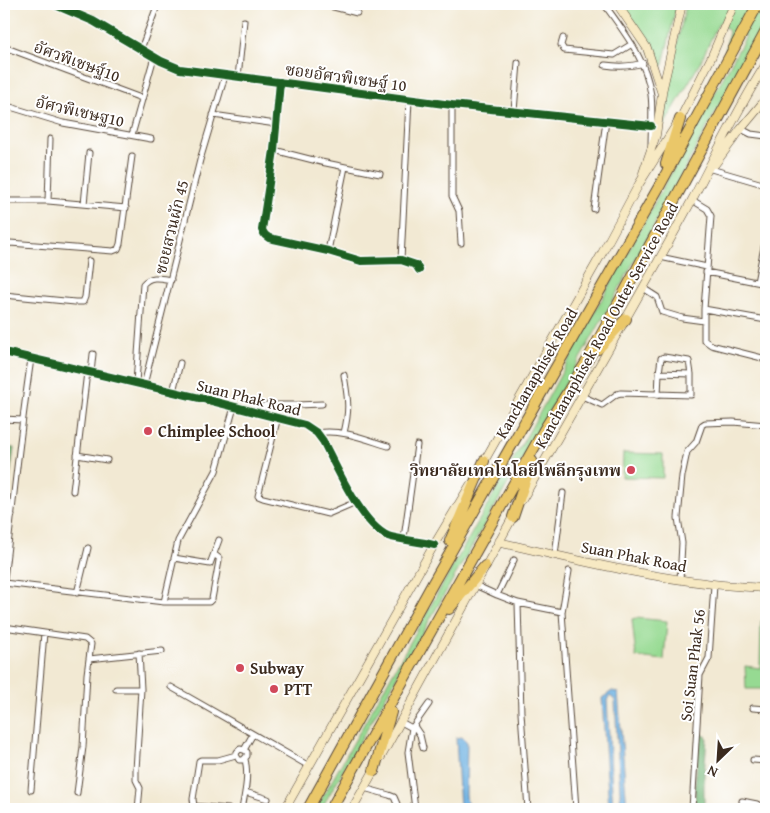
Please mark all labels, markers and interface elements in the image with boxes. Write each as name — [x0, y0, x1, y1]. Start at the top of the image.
street label: อัศวพิเชษฐ์10 — [31, 34, 124, 88]
street label: ซอยอัศวพิเชษฐ์ 10 — [284, 57, 408, 97]
street label: อัศวพิเชษฐ10 — [33, 89, 127, 133]
street label: ซอยสวนผัก 45 — [148, 177, 194, 277]
street label: Kanchanaphisek Road Outer Service Road — [530, 199, 682, 451]
street label: Kanchanaphisek Road — [491, 305, 581, 441]
street label: Suan Phak Road — [194, 372, 304, 422]
place label: Chimplee School — [158, 419, 276, 443]
marker: Chimplee School — [142, 425, 154, 437]
place label: วิทยาลัยเทคโนโลยีโพลีกรุงเทพ — [409, 458, 621, 482]
marker: วิทยาลัยเทคโนโลยีโพลีกรุงเทพ — [625, 464, 637, 476]
street label: Suan Phak Road — [579, 534, 689, 578]
street label: Soi Suan Phak 56 — [673, 607, 711, 722]
place label: Subway — [250, 656, 305, 680]
marker: Subway — [234, 662, 246, 674]
place label: PTT — [284, 677, 313, 701]
marker: PTT — [268, 683, 280, 695]
north arrow — [692, 736, 742, 786]
text: N — [703, 760, 721, 783]

